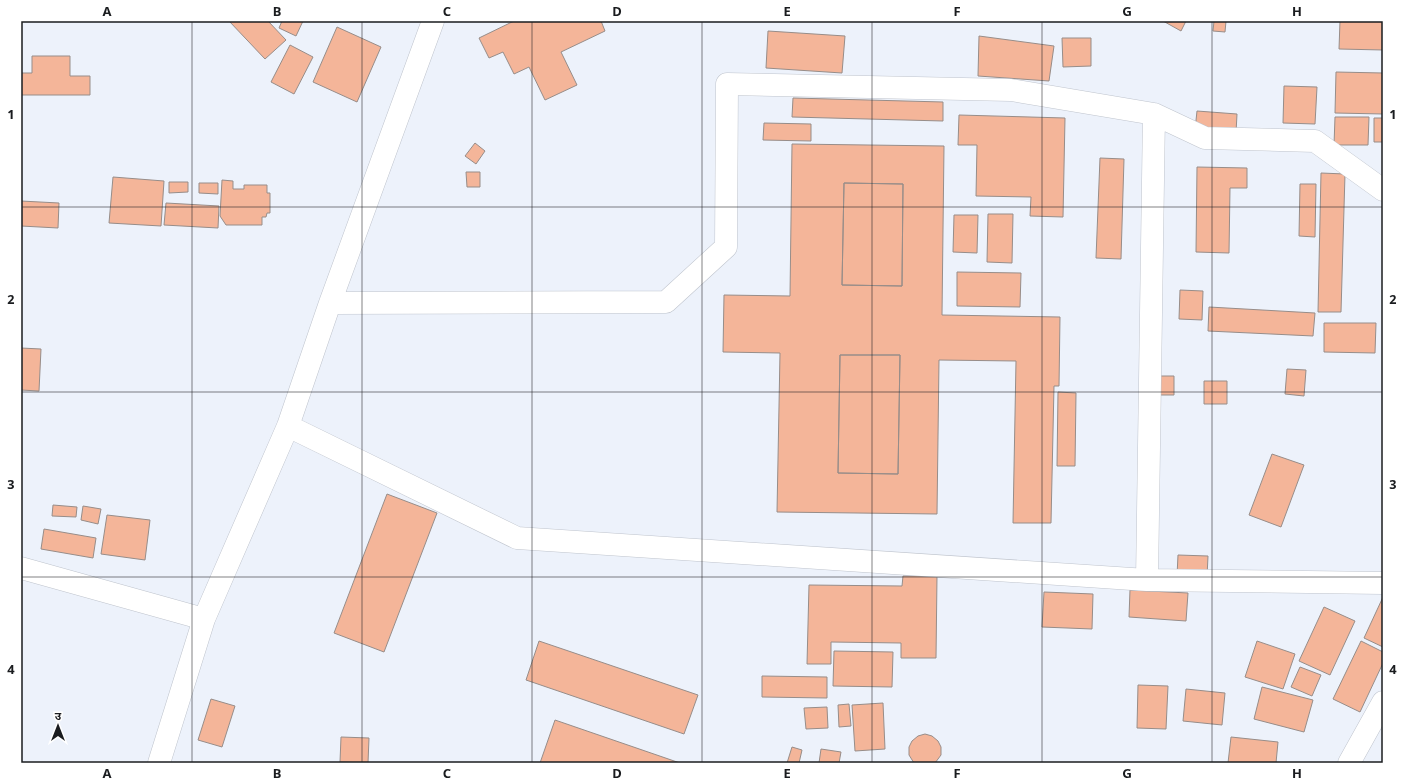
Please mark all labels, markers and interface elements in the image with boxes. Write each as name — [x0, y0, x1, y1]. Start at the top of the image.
text: A — [103, 4, 112, 21]
text: B — [273, 4, 281, 21]
text: C — [443, 4, 451, 21]
text: D — [612, 4, 622, 21]
text: E — [783, 4, 791, 21]
text: F — [954, 4, 961, 21]
text: G — [1122, 4, 1132, 21]
text: H — [1292, 4, 1302, 21]
text: 1 — [7, 107, 15, 124]
text: 1 — [1389, 107, 1397, 124]
text: 2 — [7, 292, 15, 309]
text: 2 — [1389, 292, 1397, 309]
text: 3 — [7, 477, 15, 494]
text: 3 — [1389, 477, 1397, 494]
text: 4 — [7, 662, 15, 679]
text: 4 — [1389, 662, 1397, 679]
north arrow — [38, 706, 78, 746]
text: उ — [55, 710, 62, 724]
text: A — [103, 766, 112, 783]
text: B — [273, 766, 281, 783]
text: C — [443, 766, 451, 783]
text: D — [612, 766, 622, 783]
text: E — [783, 766, 791, 783]
text: F — [954, 766, 961, 783]
text: G — [1122, 766, 1132, 783]
text: H — [1292, 766, 1302, 783]

